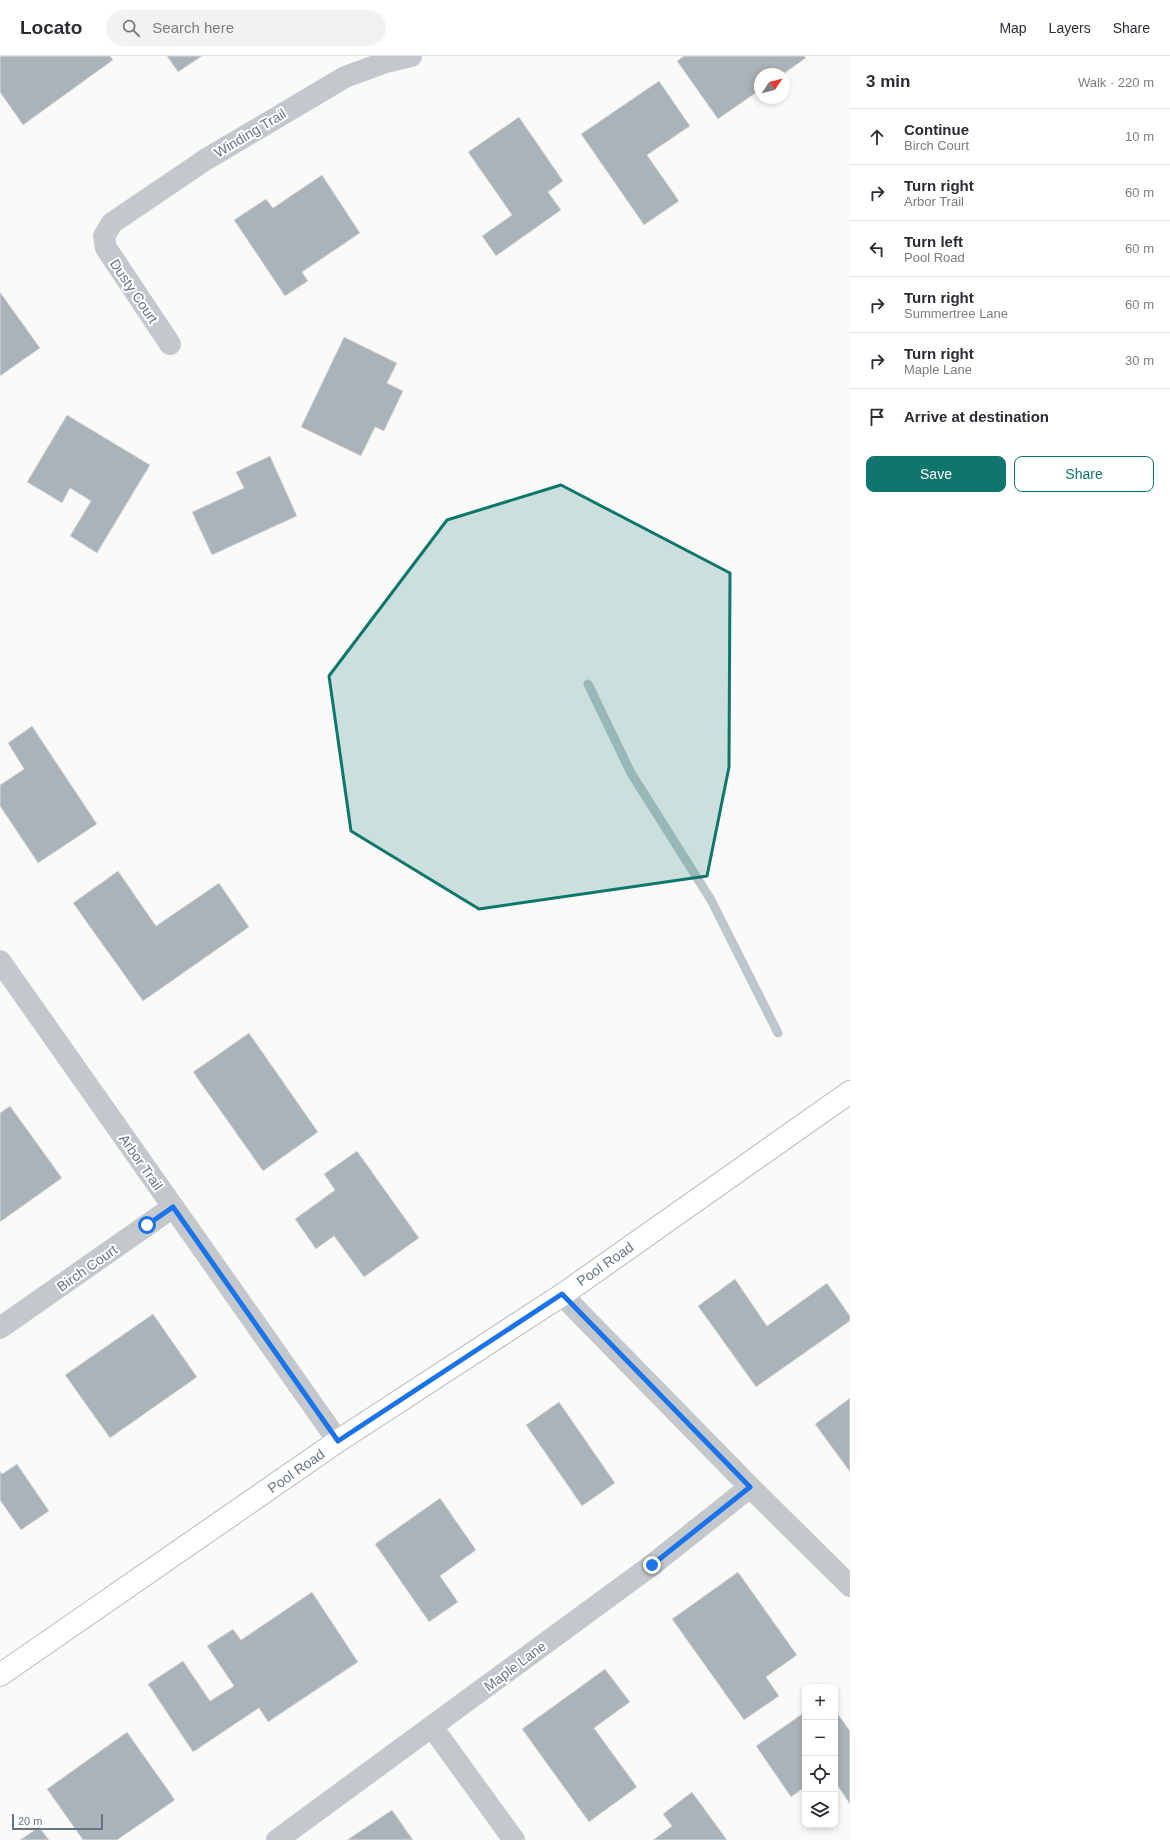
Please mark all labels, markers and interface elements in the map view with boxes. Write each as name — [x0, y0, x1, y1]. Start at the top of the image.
search box — [106, 10, 386, 46]
text: Locato — [20, 17, 82, 38]
icon: search — [120, 17, 142, 39]
text: Search here — [152, 19, 234, 36]
text: Map — [999, 20, 1027, 36]
text: Layers — [1049, 20, 1091, 36]
text: Share — [1113, 20, 1150, 36]
north arrow — [754, 68, 790, 104]
text: 3 min — [866, 72, 910, 91]
text: Walk · 220 m — [1078, 75, 1154, 90]
street label: Winding Trail — [211, 105, 289, 161]
text: Continue — [904, 121, 969, 138]
icon: ahead — [866, 126, 888, 148]
text: 10 m — [1125, 129, 1154, 144]
text: Birch Court — [904, 138, 969, 153]
text: Turn right — [904, 177, 974, 194]
icon: right — [866, 182, 888, 204]
text: 60 m — [1125, 185, 1154, 200]
text: Arbor Trail — [904, 194, 964, 209]
text: Turn left — [904, 233, 963, 250]
icon: left — [866, 238, 888, 260]
text: 60 m — [1125, 241, 1154, 256]
text: Pool Road — [904, 250, 965, 265]
street label: Dusty Court — [107, 256, 161, 326]
text: Turn right — [904, 289, 974, 306]
icon: right — [866, 294, 888, 316]
text: 60 m — [1125, 297, 1154, 312]
text: Summertree Lane — [904, 306, 1008, 321]
text: Turn right — [904, 345, 974, 362]
icon: right — [866, 350, 888, 372]
text: 30 m — [1125, 353, 1154, 368]
text: Maple Lane — [904, 362, 972, 377]
icon: arrive — [866, 406, 888, 428]
text: Arrive at destination — [904, 408, 1049, 425]
button: Save — [866, 456, 1006, 492]
button: Share — [1014, 456, 1154, 492]
street label: Arbor Trail — [116, 1131, 166, 1193]
route start — [138, 1216, 156, 1234]
street label: Pool Road — [574, 1239, 636, 1289]
street label: Birch Court — [54, 1241, 120, 1295]
street label: Pool Road — [265, 1446, 327, 1496]
route end — [643, 1556, 661, 1574]
street label: Maple Lane — [481, 1637, 549, 1694]
map controls — [802, 1684, 838, 1828]
button: + — [802, 1684, 838, 1720]
button: − — [802, 1720, 838, 1756]
button: locate — [802, 1756, 838, 1792]
button: layers — [802, 1792, 838, 1828]
scale bar — [12, 1812, 103, 1831]
text: 20 m — [18, 1815, 42, 1827]

